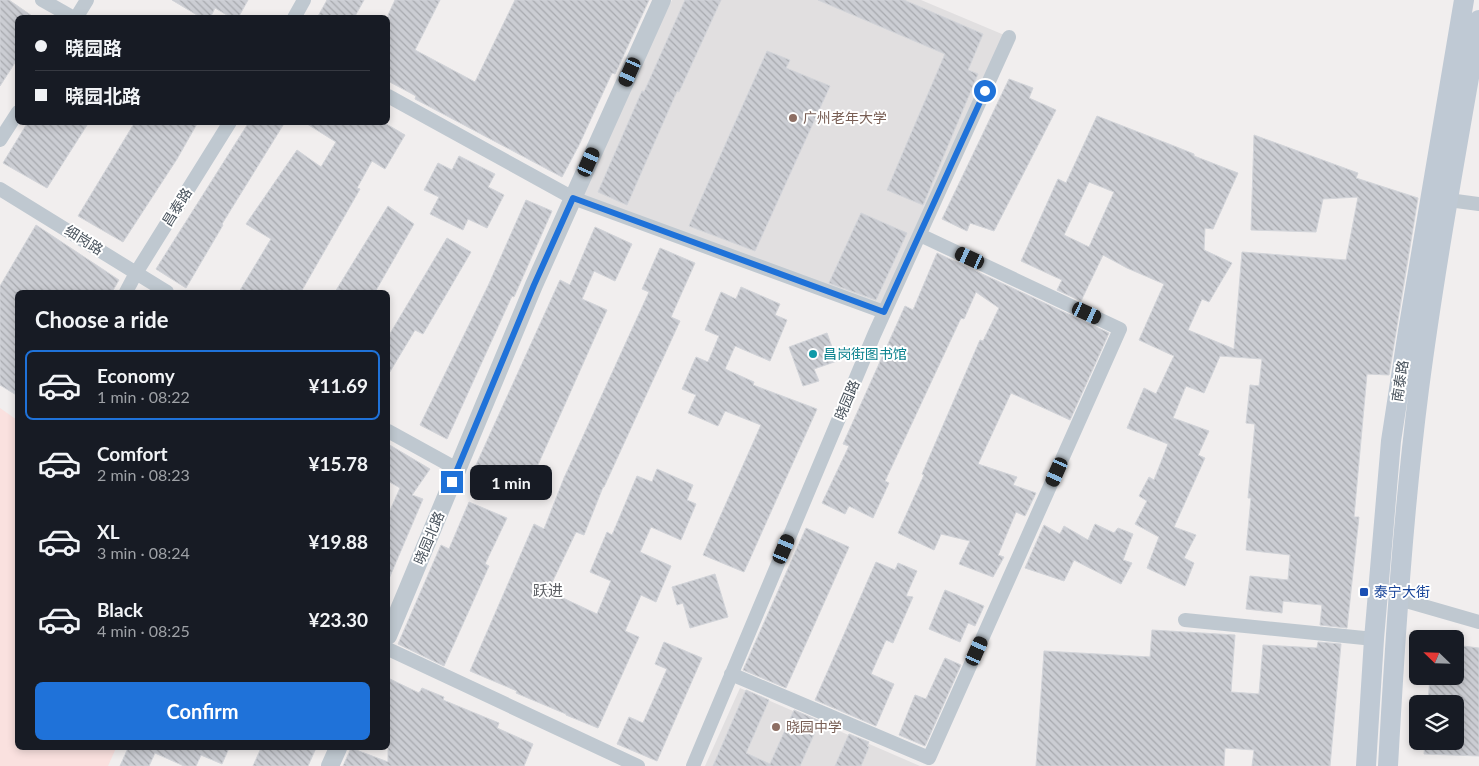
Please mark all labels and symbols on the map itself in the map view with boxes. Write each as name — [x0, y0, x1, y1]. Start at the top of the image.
car — [617, 55, 642, 89]
route start — [974, 80, 996, 102]
place label: 广州老年大学 — [803, 109, 887, 126]
marker: 广州老年大学 — [787, 112, 799, 124]
car — [576, 145, 601, 179]
street label: 昌泰路 — [158, 184, 195, 229]
street label: 细岗路 — [62, 221, 107, 258]
car — [953, 245, 986, 271]
car — [1070, 300, 1103, 326]
place label: 昌岗街图书馆 — [823, 345, 907, 362]
marker: 昌岗街图书馆 — [807, 348, 819, 360]
street label: 南泰路 — [1388, 359, 1411, 403]
street label: 晓园路 — [831, 377, 863, 422]
car — [1044, 455, 1069, 489]
callout: 1 min — [470, 464, 552, 500]
route end — [441, 471, 463, 493]
street label: 晓园北路 — [410, 509, 447, 567]
car — [771, 532, 796, 566]
district label: 跃进 — [533, 581, 563, 599]
place label: 泰宁大街 — [1374, 583, 1430, 600]
marker: 泰宁大街 — [1358, 586, 1370, 598]
north arrow — [1409, 630, 1464, 685]
car — [964, 634, 989, 668]
place label: 晓园中学 — [786, 718, 842, 735]
marker: 晓园中学 — [770, 721, 782, 733]

